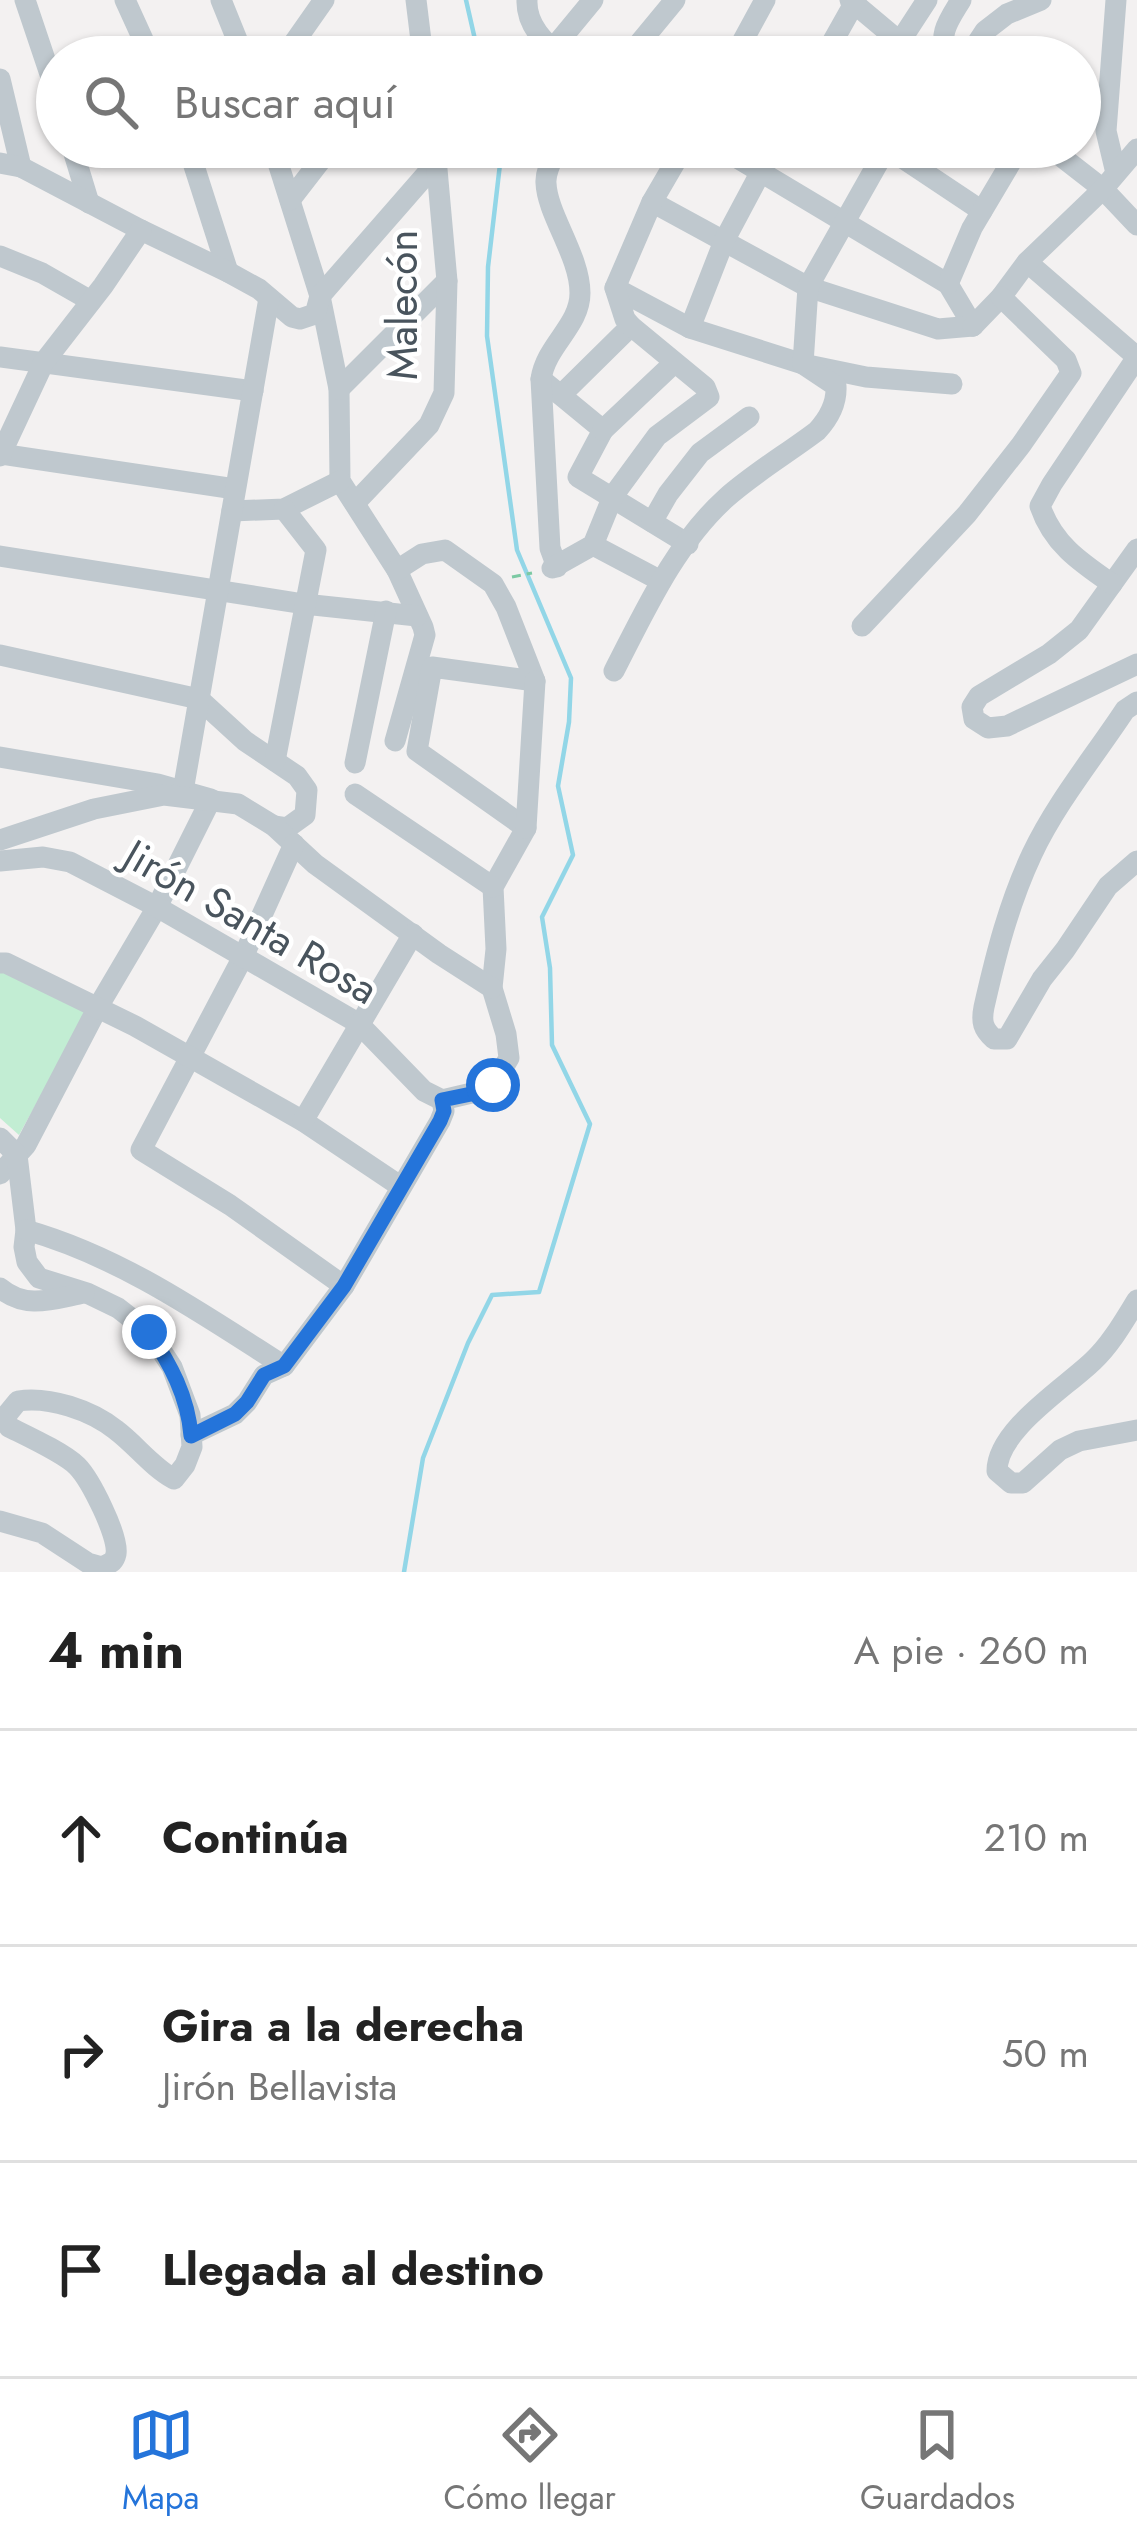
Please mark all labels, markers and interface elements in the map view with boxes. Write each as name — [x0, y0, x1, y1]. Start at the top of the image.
search box — [36, 36, 1101, 168]
icon: search — [78, 69, 144, 135]
text: Buscar aquí — [174, 70, 396, 135]
street label: Malecón — [372, 230, 433, 380]
street label: Jirón Santa Rosa — [108, 822, 389, 1019]
route start — [466, 1058, 520, 1112]
route end — [122, 1305, 176, 1359]
text: 4 min — [48, 1613, 184, 1687]
text: A pie · 260 m — [854, 1622, 1089, 1679]
icon: ahead — [48, 1805, 114, 1871]
text: Continúa — [162, 1805, 349, 1870]
text: 210 m — [984, 1809, 1089, 1866]
text: Gira a la derecha — [162, 1993, 524, 2058]
icon: right — [48, 2021, 114, 2087]
text: 50 m — [1001, 2025, 1089, 2082]
text: Jirón Bellavista — [162, 2058, 397, 2115]
icon: arrive — [48, 2237, 114, 2303]
text: Llegada al destino — [162, 2237, 544, 2302]
tab: Mapa — [122, 2402, 199, 2521]
tab: Cómo llegar — [443, 2402, 616, 2521]
tab: Guardados — [860, 2402, 1015, 2521]

